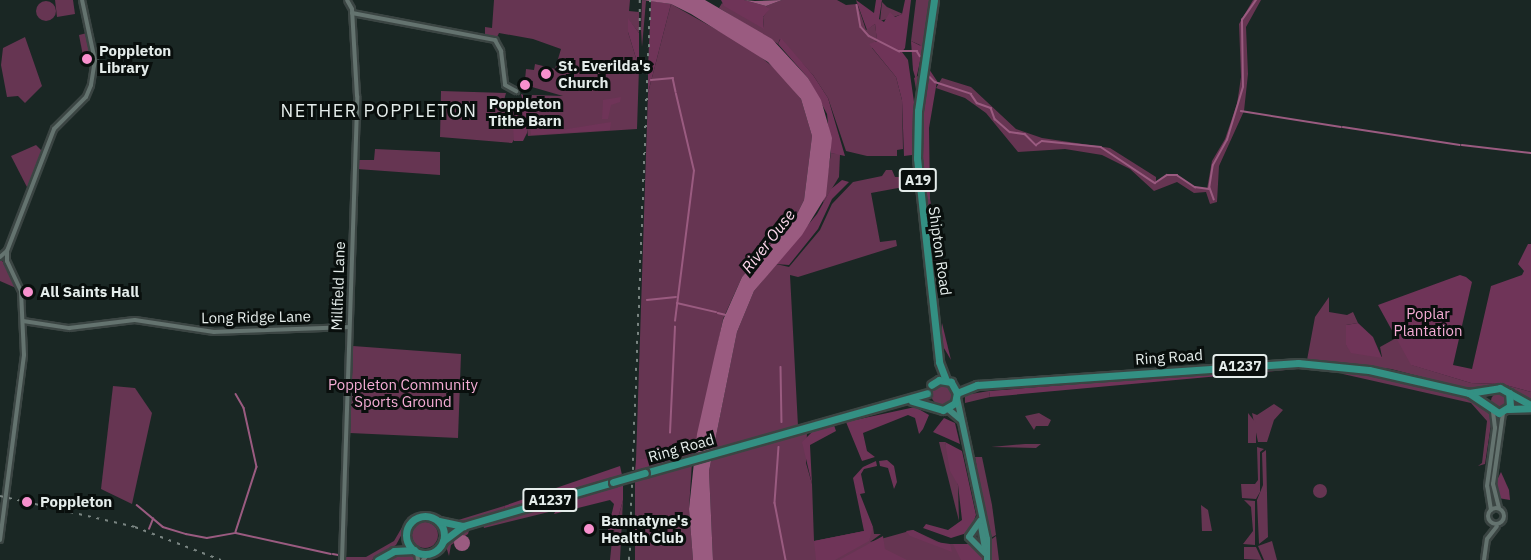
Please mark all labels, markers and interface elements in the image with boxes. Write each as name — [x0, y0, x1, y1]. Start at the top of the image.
place label: Poppleton Library — [99, 41, 171, 76]
marker: Poppleton Library — [80, 52, 94, 66]
place label: St. Everilda's Church — [558, 56, 651, 91]
marker: St. Everilda's Church — [539, 67, 553, 81]
marker: Poppleton Tithe Barn — [518, 78, 532, 92]
place label: Poppleton Tithe Barn — [488, 94, 562, 129]
district label: NETHER POPPLETON — [281, 100, 477, 122]
road number: A19 — [898, 169, 938, 191]
water label: River Ouse — [737, 205, 799, 277]
street label: Shipton Road — [925, 205, 955, 297]
street label: Millfield Lane — [327, 241, 349, 331]
place label: All Saints Hall — [40, 283, 139, 301]
marker: All Saints Hall — [21, 285, 35, 299]
park label: Poplar Plantation — [1394, 304, 1462, 339]
street label: Long Ridge Lane — [201, 307, 311, 327]
street label: Ring Road — [1135, 346, 1203, 368]
road number: A1237 — [1212, 355, 1268, 377]
park label: Poppleton Community Sports Ground — [328, 375, 478, 410]
street label: Ring Road — [646, 430, 716, 466]
road number: A1237 — [522, 489, 578, 511]
marker: Poppleton — [18, 493, 36, 511]
place label: Poppleton — [40, 493, 112, 511]
place label: Bannatyne's Health Club — [601, 511, 688, 546]
marker: Bannatyne's Health Club — [582, 522, 596, 536]

